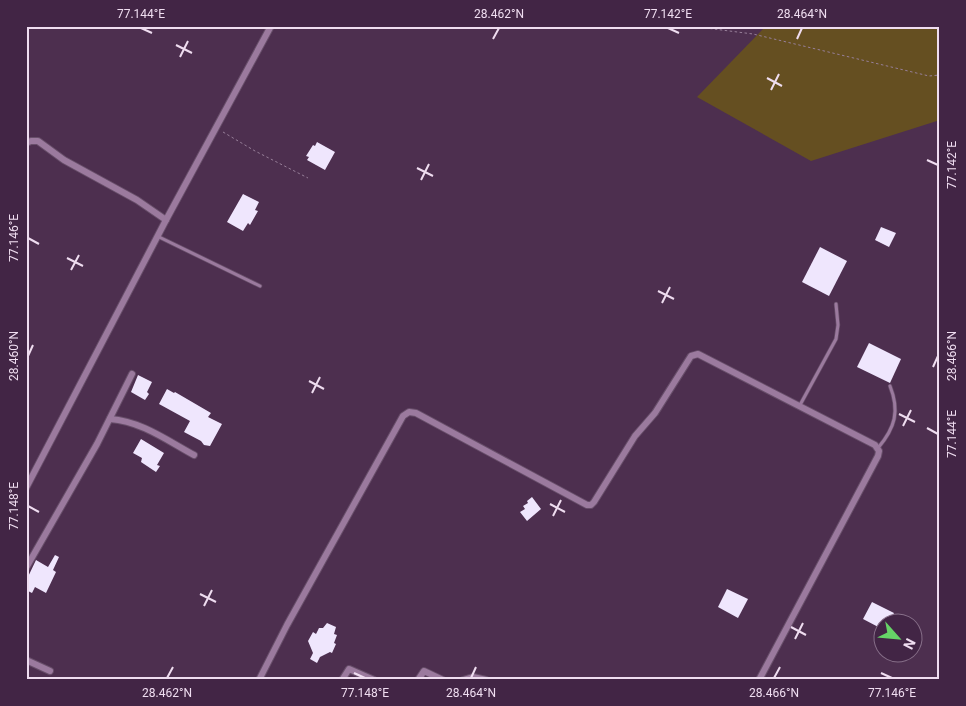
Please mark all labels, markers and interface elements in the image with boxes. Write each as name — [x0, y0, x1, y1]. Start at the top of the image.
text: 77.144°E — [117, 7, 165, 21]
text: 28.462°N — [474, 7, 524, 21]
text: 77.142°E — [644, 7, 692, 21]
text: 28.464°N — [777, 7, 827, 21]
text: 77.142°E — [945, 141, 959, 189]
text: 77.146°E — [7, 214, 21, 262]
text: 28.460°N — [7, 331, 21, 381]
text: 28.466°N — [945, 331, 959, 381]
text: 77.144°E — [945, 410, 959, 458]
text: 77.148°E — [7, 482, 21, 530]
north arrow — [874, 614, 924, 664]
text: N — [900, 636, 919, 652]
text: 28.462°N — [142, 686, 192, 700]
text: 77.148°E — [341, 686, 389, 700]
text: 28.464°N — [446, 686, 496, 700]
text: 28.466°N — [749, 686, 799, 700]
text: 77.146°E — [868, 686, 916, 700]

